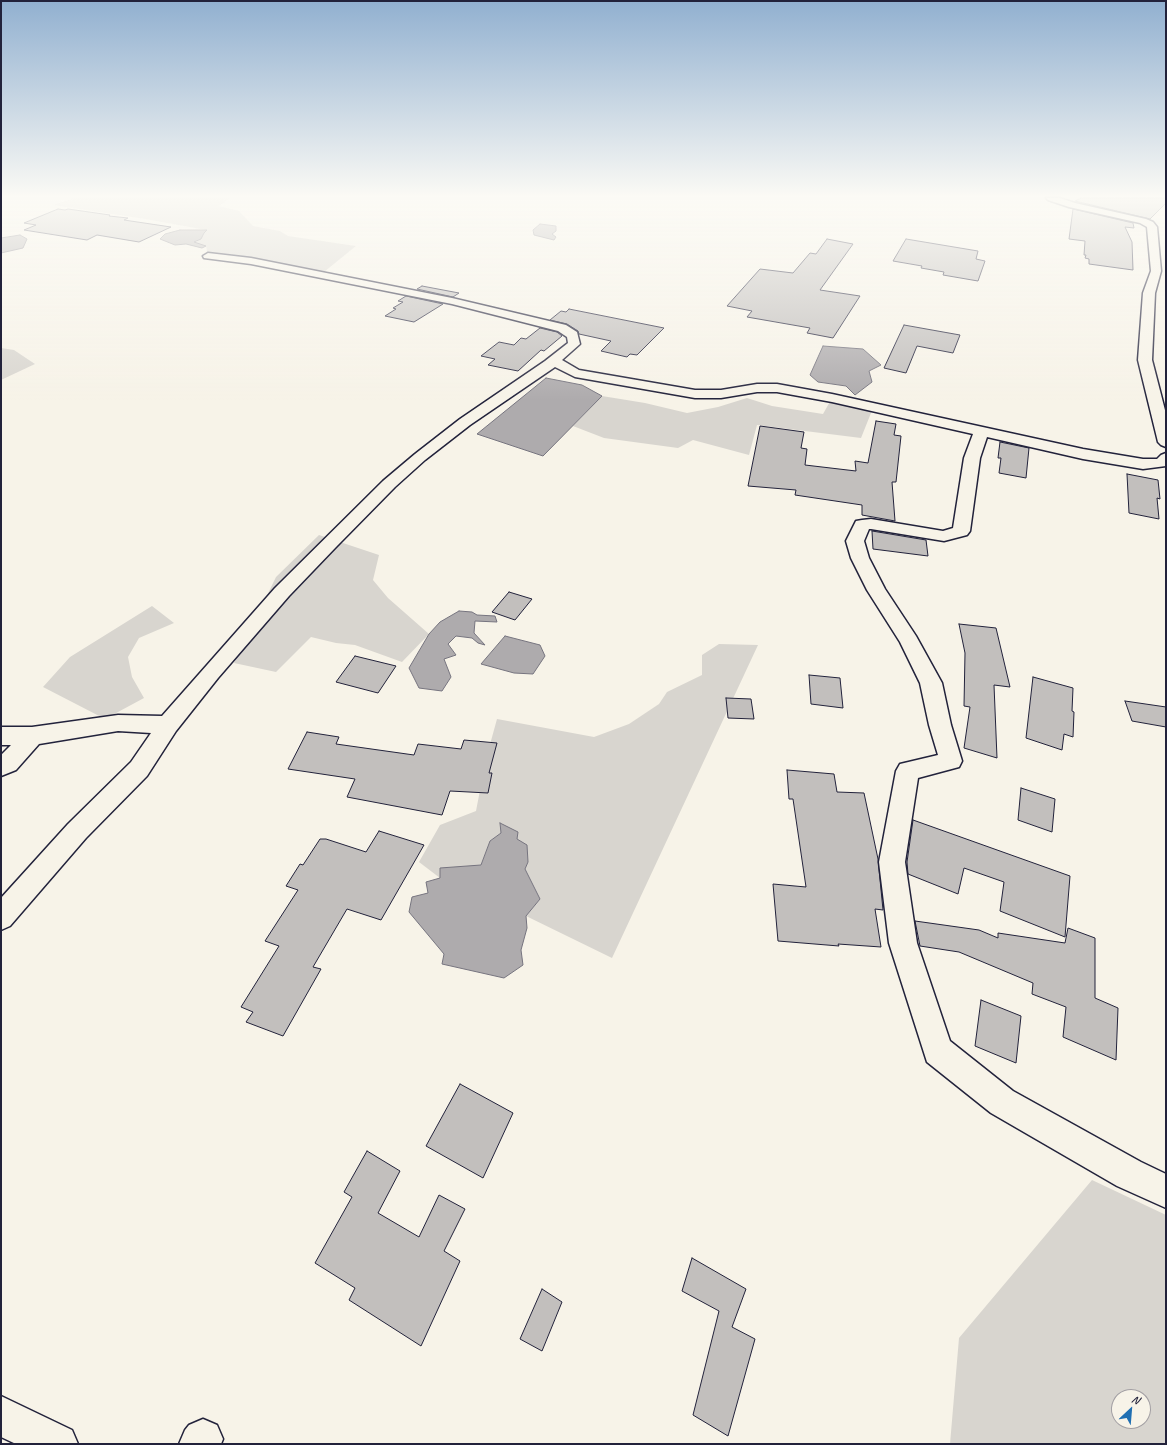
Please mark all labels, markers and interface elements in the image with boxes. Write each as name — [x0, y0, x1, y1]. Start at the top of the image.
north arrow — [1111, 1389, 1151, 1429]
text: N — [1130, 1391, 1142, 1407]

